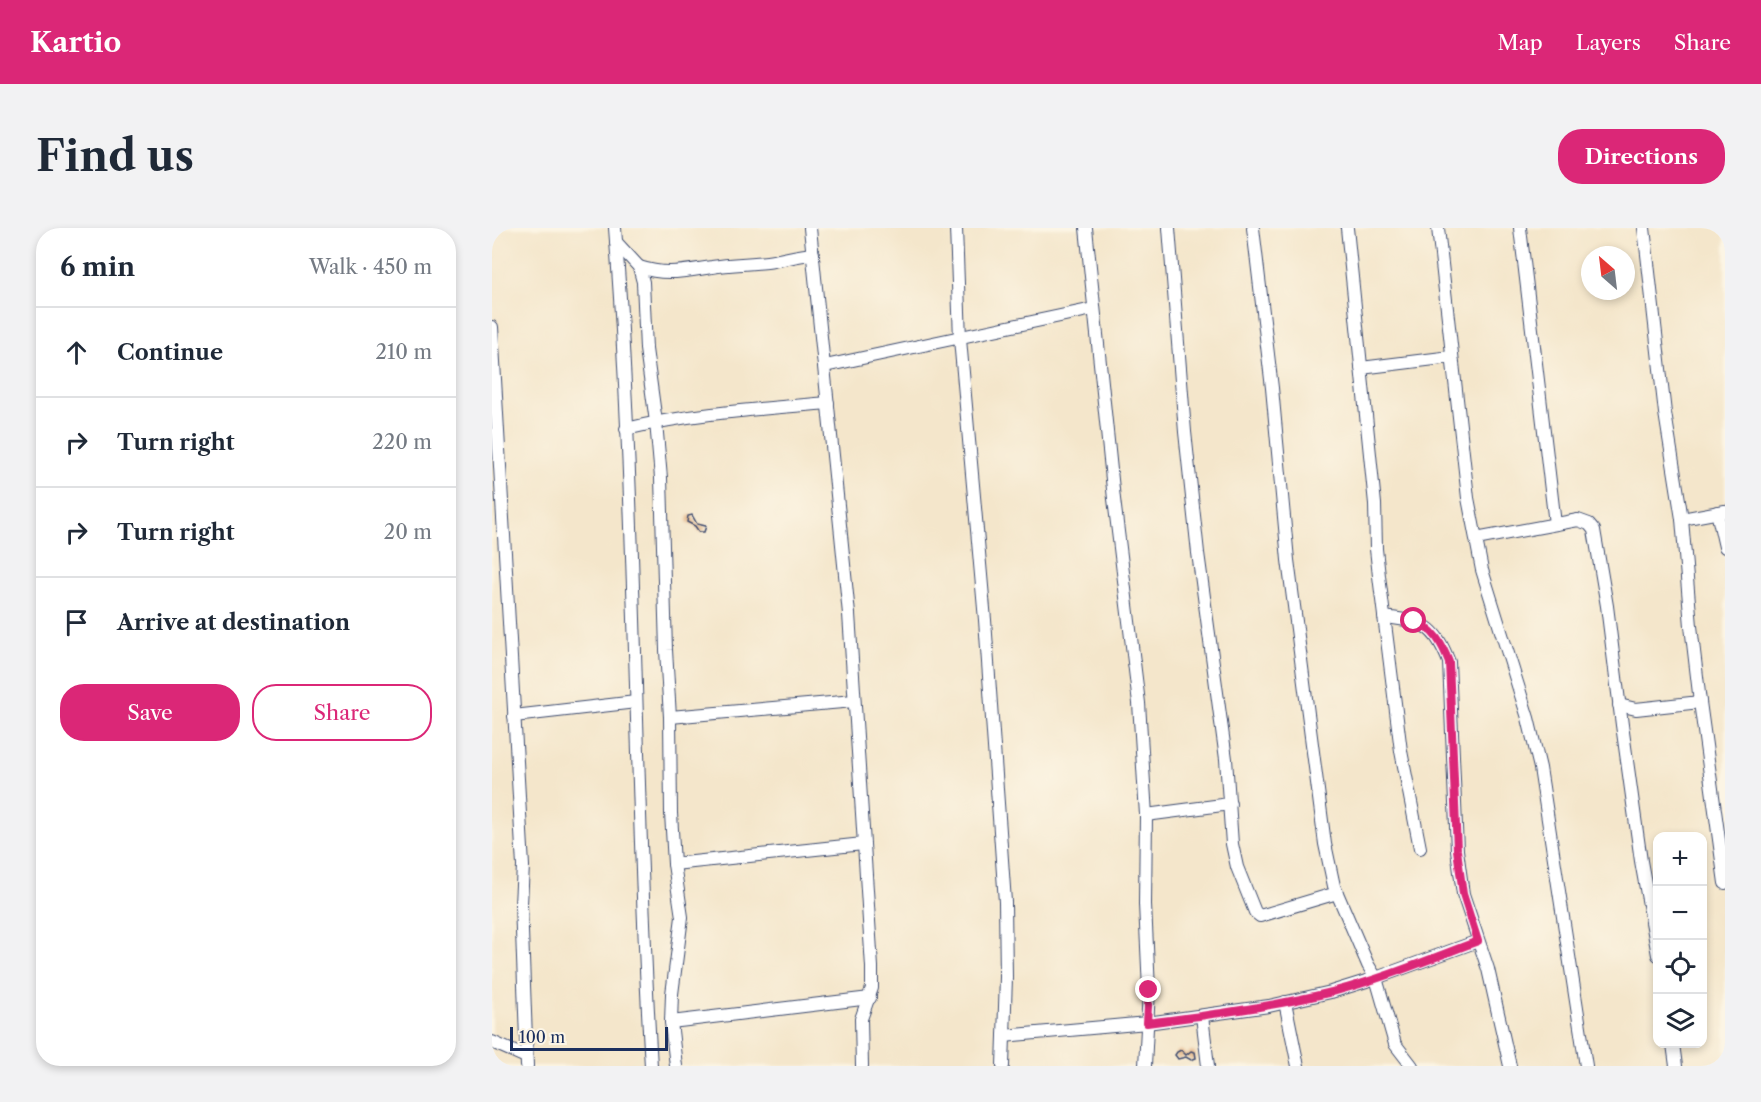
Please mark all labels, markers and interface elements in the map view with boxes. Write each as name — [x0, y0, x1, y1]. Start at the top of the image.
text: Kartio — [30, 25, 121, 59]
text: Map — [1498, 30, 1543, 55]
text: Layers — [1576, 30, 1641, 55]
text: Share — [1674, 30, 1731, 55]
button: Directions — [1558, 129, 1725, 184]
text: Find us — [36, 130, 194, 182]
north arrow — [1581, 246, 1635, 300]
text: 6 min — [60, 251, 135, 283]
text: Walk · 450 m — [309, 255, 432, 279]
icon: ahead — [60, 336, 93, 369]
text: Continue — [117, 339, 223, 366]
text: 210 m — [375, 340, 432, 364]
icon: right — [60, 426, 93, 459]
text: Turn right — [117, 429, 235, 456]
text: 220 m — [372, 430, 432, 454]
icon: right — [60, 516, 93, 549]
text: Turn right — [117, 519, 235, 546]
text: 20 m — [384, 520, 432, 544]
icon: arrive — [60, 606, 93, 639]
route start — [1400, 607, 1426, 633]
text: Arrive at destination — [117, 609, 350, 636]
button: Save — [60, 684, 240, 741]
button: Share — [252, 684, 432, 741]
map controls — [1653, 832, 1707, 1048]
button: + — [1653, 832, 1707, 886]
button: − — [1653, 886, 1707, 940]
button: locate — [1653, 940, 1707, 994]
route end — [1135, 976, 1161, 1002]
button: layers — [1653, 994, 1707, 1048]
scale bar — [510, 1024, 668, 1052]
text: 100 m — [519, 1027, 565, 1047]

